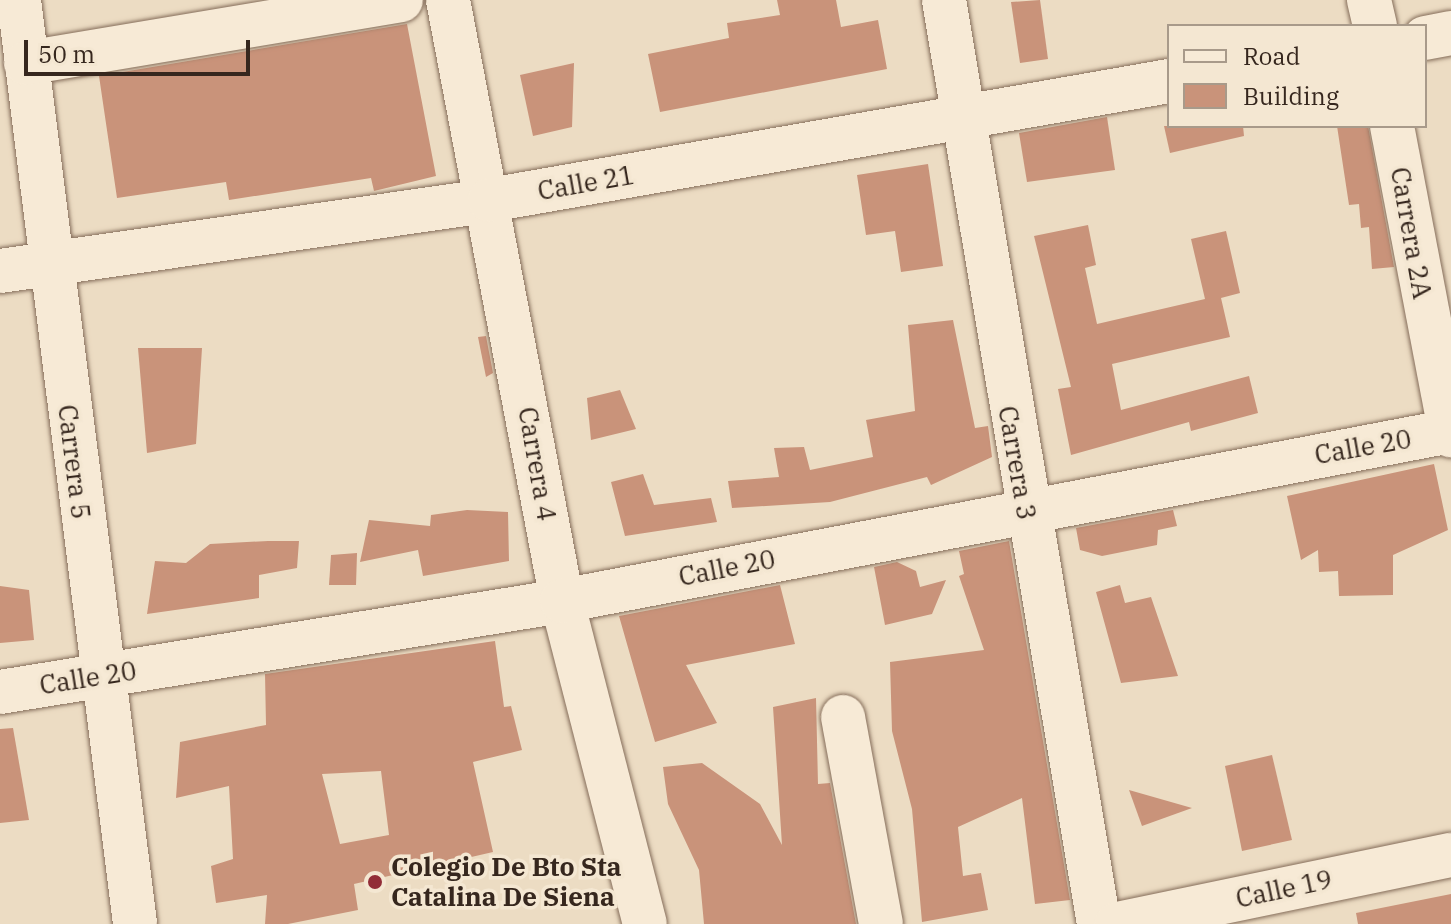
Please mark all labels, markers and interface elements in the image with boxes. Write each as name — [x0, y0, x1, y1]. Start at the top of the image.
scale bar — [28, 24, 254, 74]
legend — [1167, 24, 1427, 128]
text: 50 m — [38, 38, 95, 70]
text: Road — [1243, 40, 1300, 72]
text: Building — [1243, 80, 1339, 112]
street label: Calle 21 — [535, 159, 637, 207]
street label: Carrera 2A — [1384, 165, 1438, 301]
street label: Carrera 5 — [52, 403, 96, 521]
street label: Carrera 3 — [992, 404, 1042, 522]
street label: Carrera 4 — [512, 405, 562, 523]
street label: Calle 20 — [1312, 423, 1414, 471]
street label: Calle 20 — [676, 543, 778, 593]
street label: Calle 20 — [37, 655, 139, 701]
place label: Colegio De Bto Sta Catalina De Siena — [391, 851, 622, 912]
street label: Calle 19 — [1233, 864, 1335, 914]
marker: Colegio De Bto Sta Catalina De Siena — [366, 873, 384, 891]

